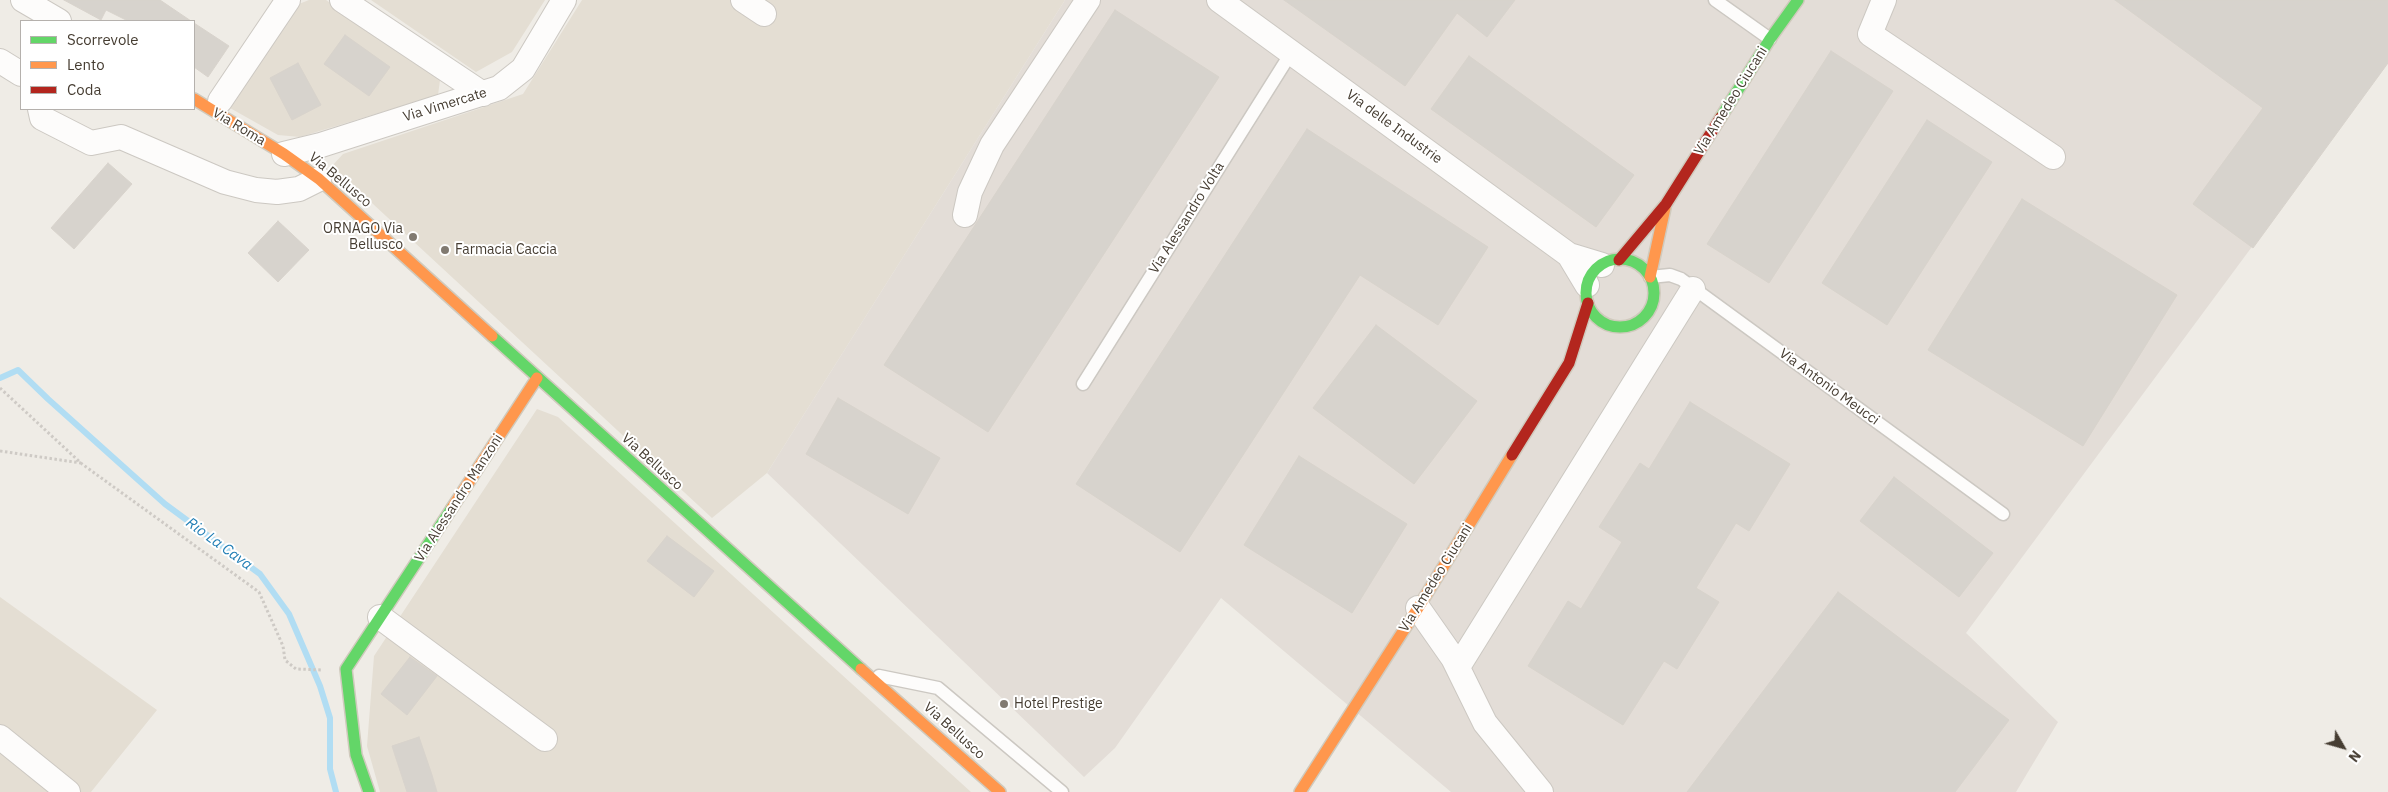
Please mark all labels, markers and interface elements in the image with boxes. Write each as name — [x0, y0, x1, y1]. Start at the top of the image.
legend — [20, 20, 195, 110]
text: Scorrevole — [67, 30, 139, 49]
street label: Via Amedeo Ciucani — [1691, 44, 1771, 158]
text: Lento — [67, 55, 105, 74]
text: Coda — [67, 80, 101, 99]
street label: Via Vimercate — [401, 84, 489, 126]
street label: Via delle Industrie — [1343, 86, 1445, 168]
street label: Via Roma — [209, 105, 269, 149]
street label: Via Bellusco — [305, 149, 375, 211]
street label: Via Alessandro Volta — [1146, 159, 1228, 277]
place label: ORNAGO Via Bellusco — [323, 221, 403, 253]
marker: ORNAGO Via Bellusco — [407, 231, 419, 243]
place label: Farmacia Caccia — [455, 242, 557, 258]
marker: Farmacia Caccia — [439, 244, 451, 256]
street label: Via Antonio Meucci — [1776, 345, 1882, 429]
street label: Via Bellusco — [618, 430, 686, 494]
street label: Via Alessandro Manzoni — [411, 431, 507, 565]
water label: Rio La Cava — [182, 514, 256, 574]
street label: Via Amedeo Ciucani — [1396, 521, 1476, 635]
place label: Hotel Prestige — [1014, 696, 1103, 712]
marker: Hotel Prestige — [998, 698, 1010, 710]
street label: Via Bellusco — [920, 699, 988, 763]
north arrow — [2318, 722, 2368, 772]
text: N — [2345, 747, 2365, 766]

